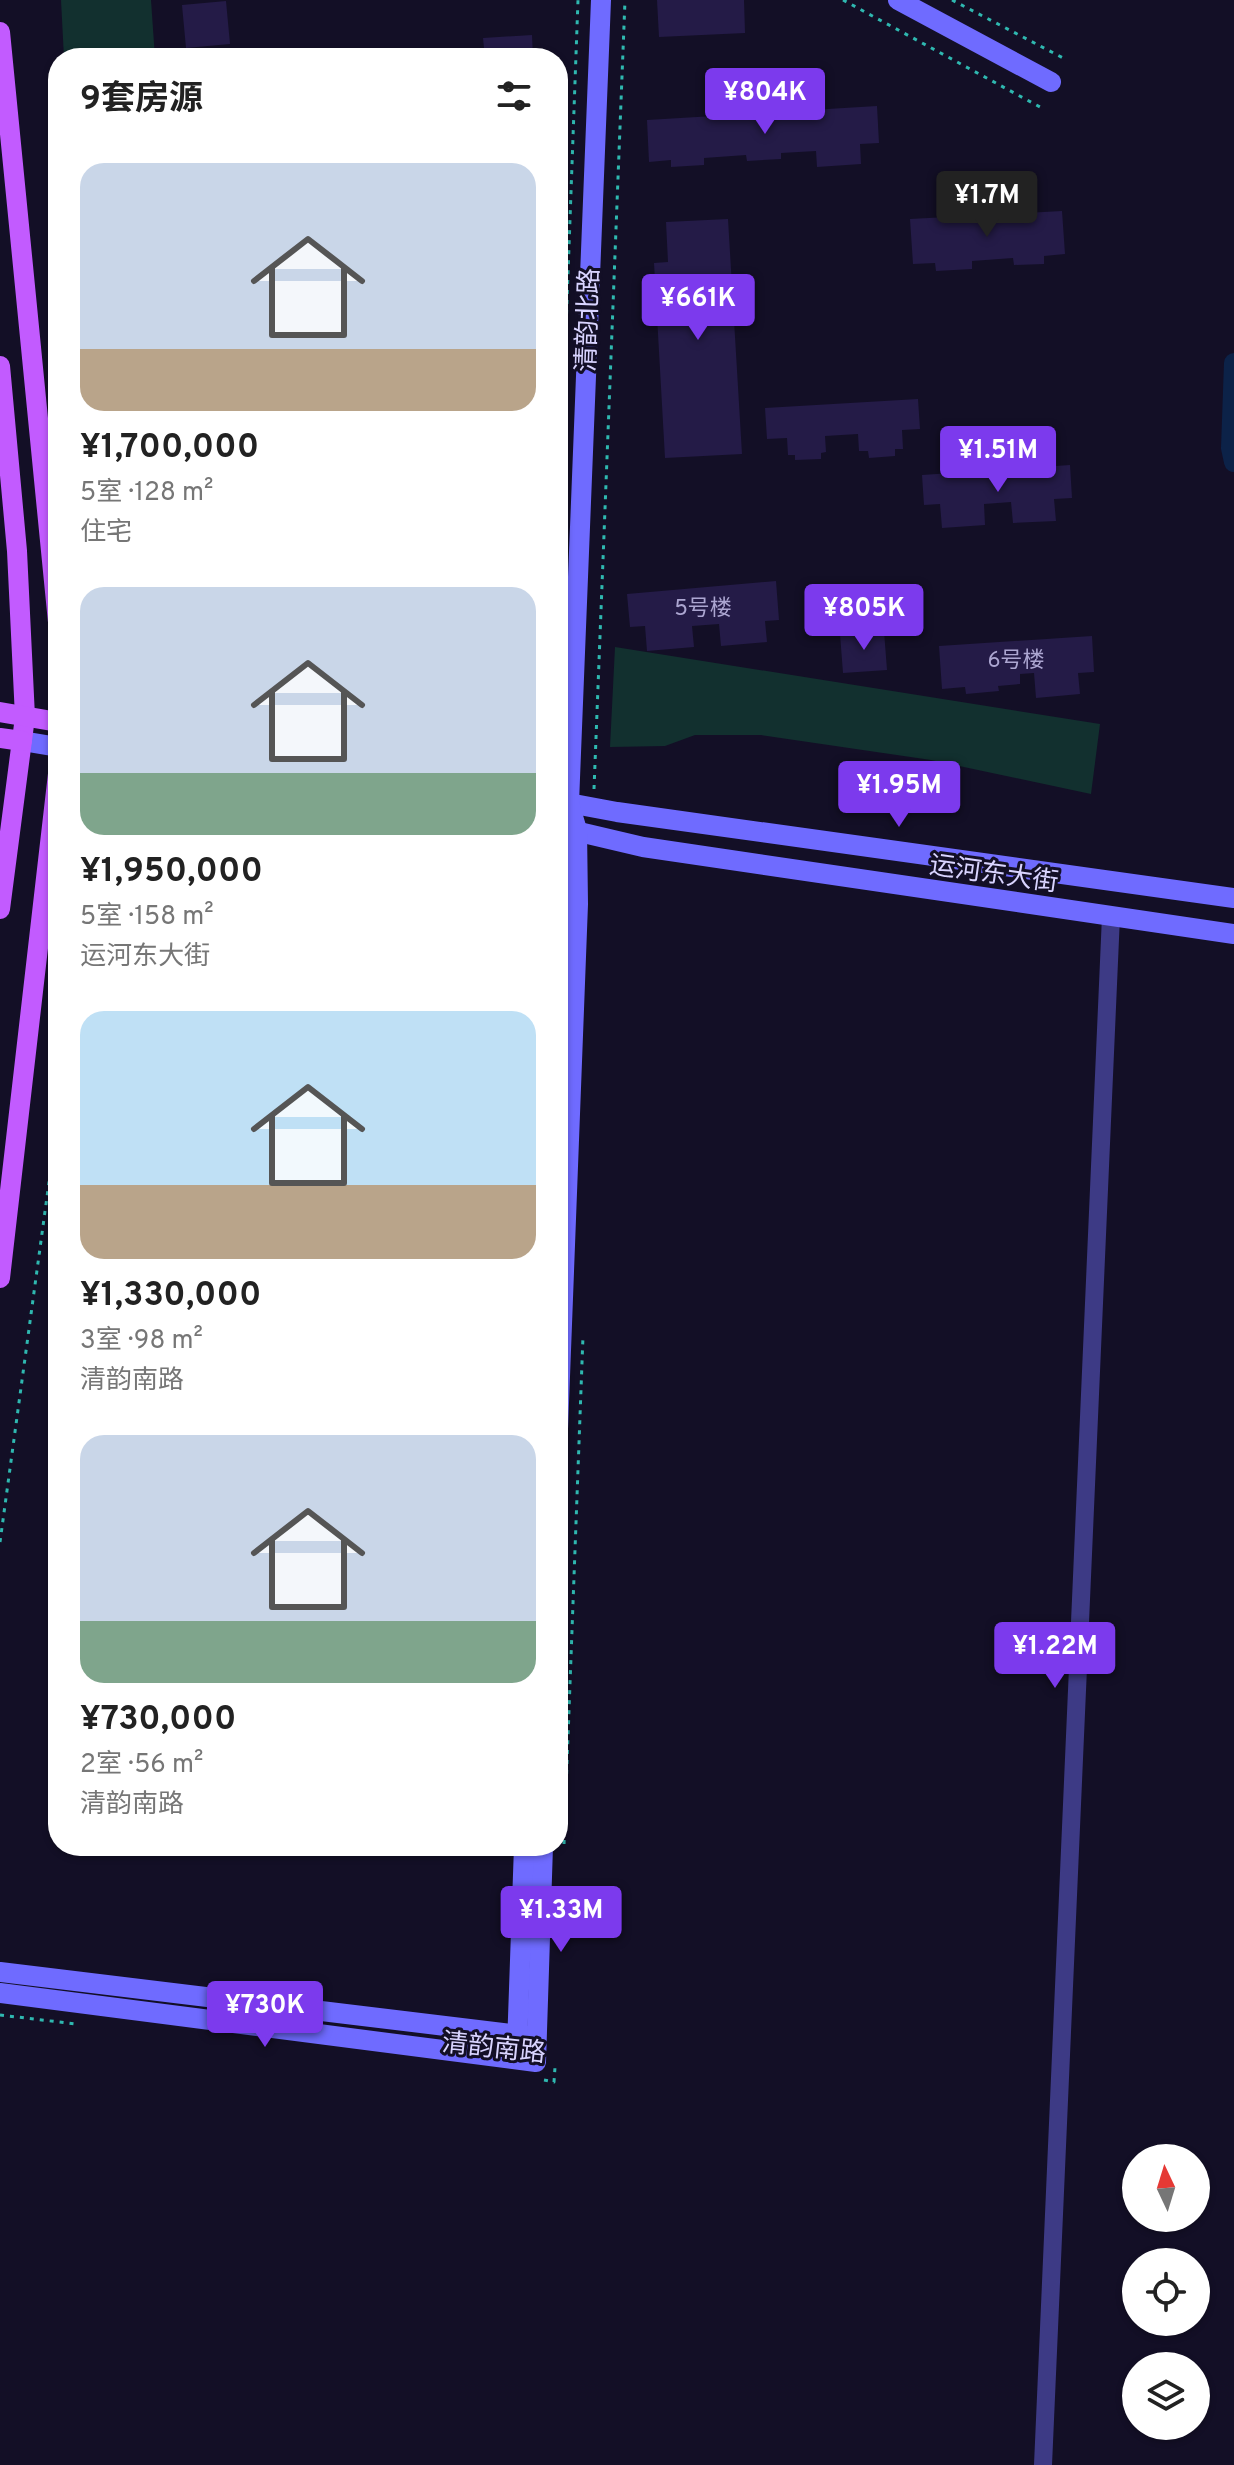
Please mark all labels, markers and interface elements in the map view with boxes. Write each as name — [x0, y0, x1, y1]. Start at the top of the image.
pin: ¥804K — [709, 68, 821, 136]
icon: filters — [492, 74, 536, 118]
text: ¥804K — [723, 77, 807, 110]
text: 9套房源 — [80, 79, 203, 122]
pin: ¥1.7M — [931, 171, 1043, 239]
text: ¥1.7M — [954, 180, 1020, 213]
icon: home — [236, 215, 380, 359]
street label: 清韵北路 — [571, 268, 608, 373]
pin: ¥661K — [642, 274, 754, 342]
text: ¥661K — [660, 283, 736, 316]
pin: ¥1.51M — [933, 426, 1063, 494]
text: ¥1,700,000 — [80, 427, 259, 470]
text: ¥1.51M — [958, 435, 1038, 468]
text: 5室 · 128 m² — [80, 477, 213, 510]
text: 住宅 — [80, 517, 132, 550]
pin: ¥805K — [808, 584, 920, 652]
text: ¥805K — [822, 593, 906, 626]
house number: 5号楼 — [674, 596, 732, 623]
icon: home — [236, 639, 380, 783]
house number: 6号楼 — [987, 648, 1045, 675]
pin: ¥1.95M — [834, 761, 964, 829]
text: ¥1.95M — [856, 770, 942, 803]
street label: 运河东大街 — [927, 850, 1060, 901]
text: ¥1,950,000 — [80, 851, 263, 894]
text: 5室 · 158 m² — [80, 901, 214, 934]
text: 运河东大街 — [80, 941, 210, 974]
icon: home — [236, 1063, 380, 1207]
text: ¥1,330,000 — [80, 1275, 261, 1318]
text: 3室 · 98 m² — [80, 1325, 203, 1358]
text: 清韵南路 — [80, 1365, 184, 1398]
icon: home — [236, 1487, 380, 1631]
pin: ¥1.22M — [990, 1622, 1120, 1690]
text: ¥1.22M — [1012, 1631, 1098, 1664]
text: ¥730,000 — [80, 1699, 236, 1742]
text: 2室 · 56 m² — [80, 1749, 203, 1782]
text: 清韵南路 — [80, 1789, 184, 1822]
pin: ¥1.33M — [496, 1886, 626, 1954]
text: ¥1.33M — [519, 1895, 603, 1928]
pin: ¥730K — [209, 1981, 321, 2049]
text: ¥730K — [225, 1990, 305, 2023]
street label: 清韵南路 — [440, 2028, 547, 2071]
north arrow — [1122, 2144, 1210, 2232]
map controls — [1122, 2144, 1210, 2440]
button: locate — [1122, 2248, 1210, 2336]
button: layers — [1122, 2352, 1210, 2440]

